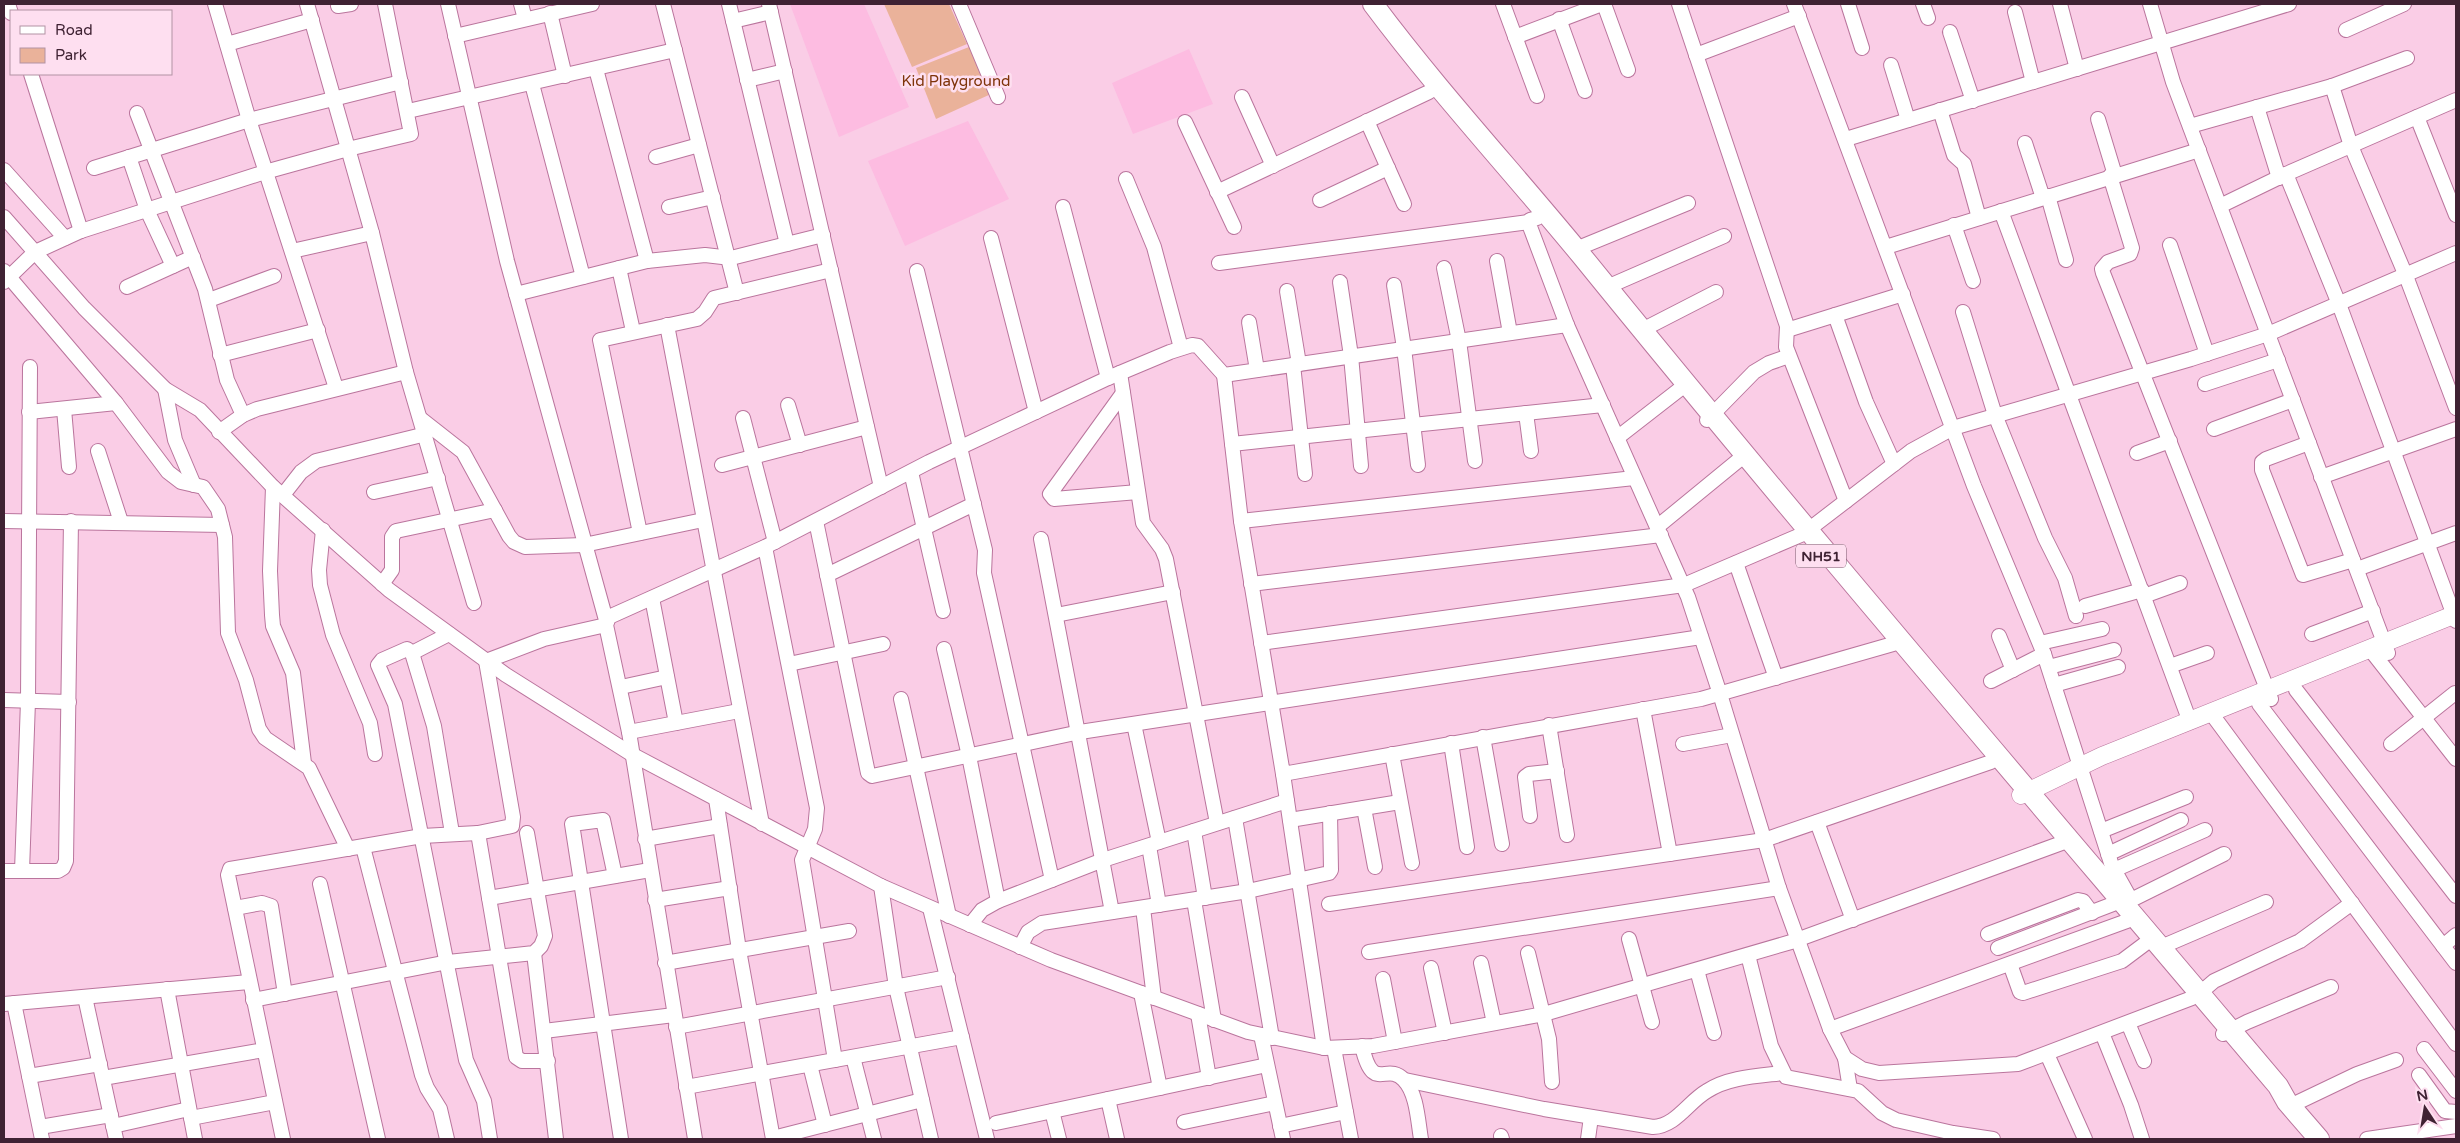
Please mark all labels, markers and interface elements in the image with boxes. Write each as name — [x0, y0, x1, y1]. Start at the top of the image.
legend — [10, 10, 172, 75]
text: Road — [55, 21, 93, 39]
text: Park — [55, 46, 87, 64]
park label: Kid Playground — [902, 72, 1010, 90]
road number: NH51 — [1796, 544, 1846, 568]
north arrow — [2400, 1083, 2450, 1133]
text: N — [2415, 1086, 2430, 1105]

